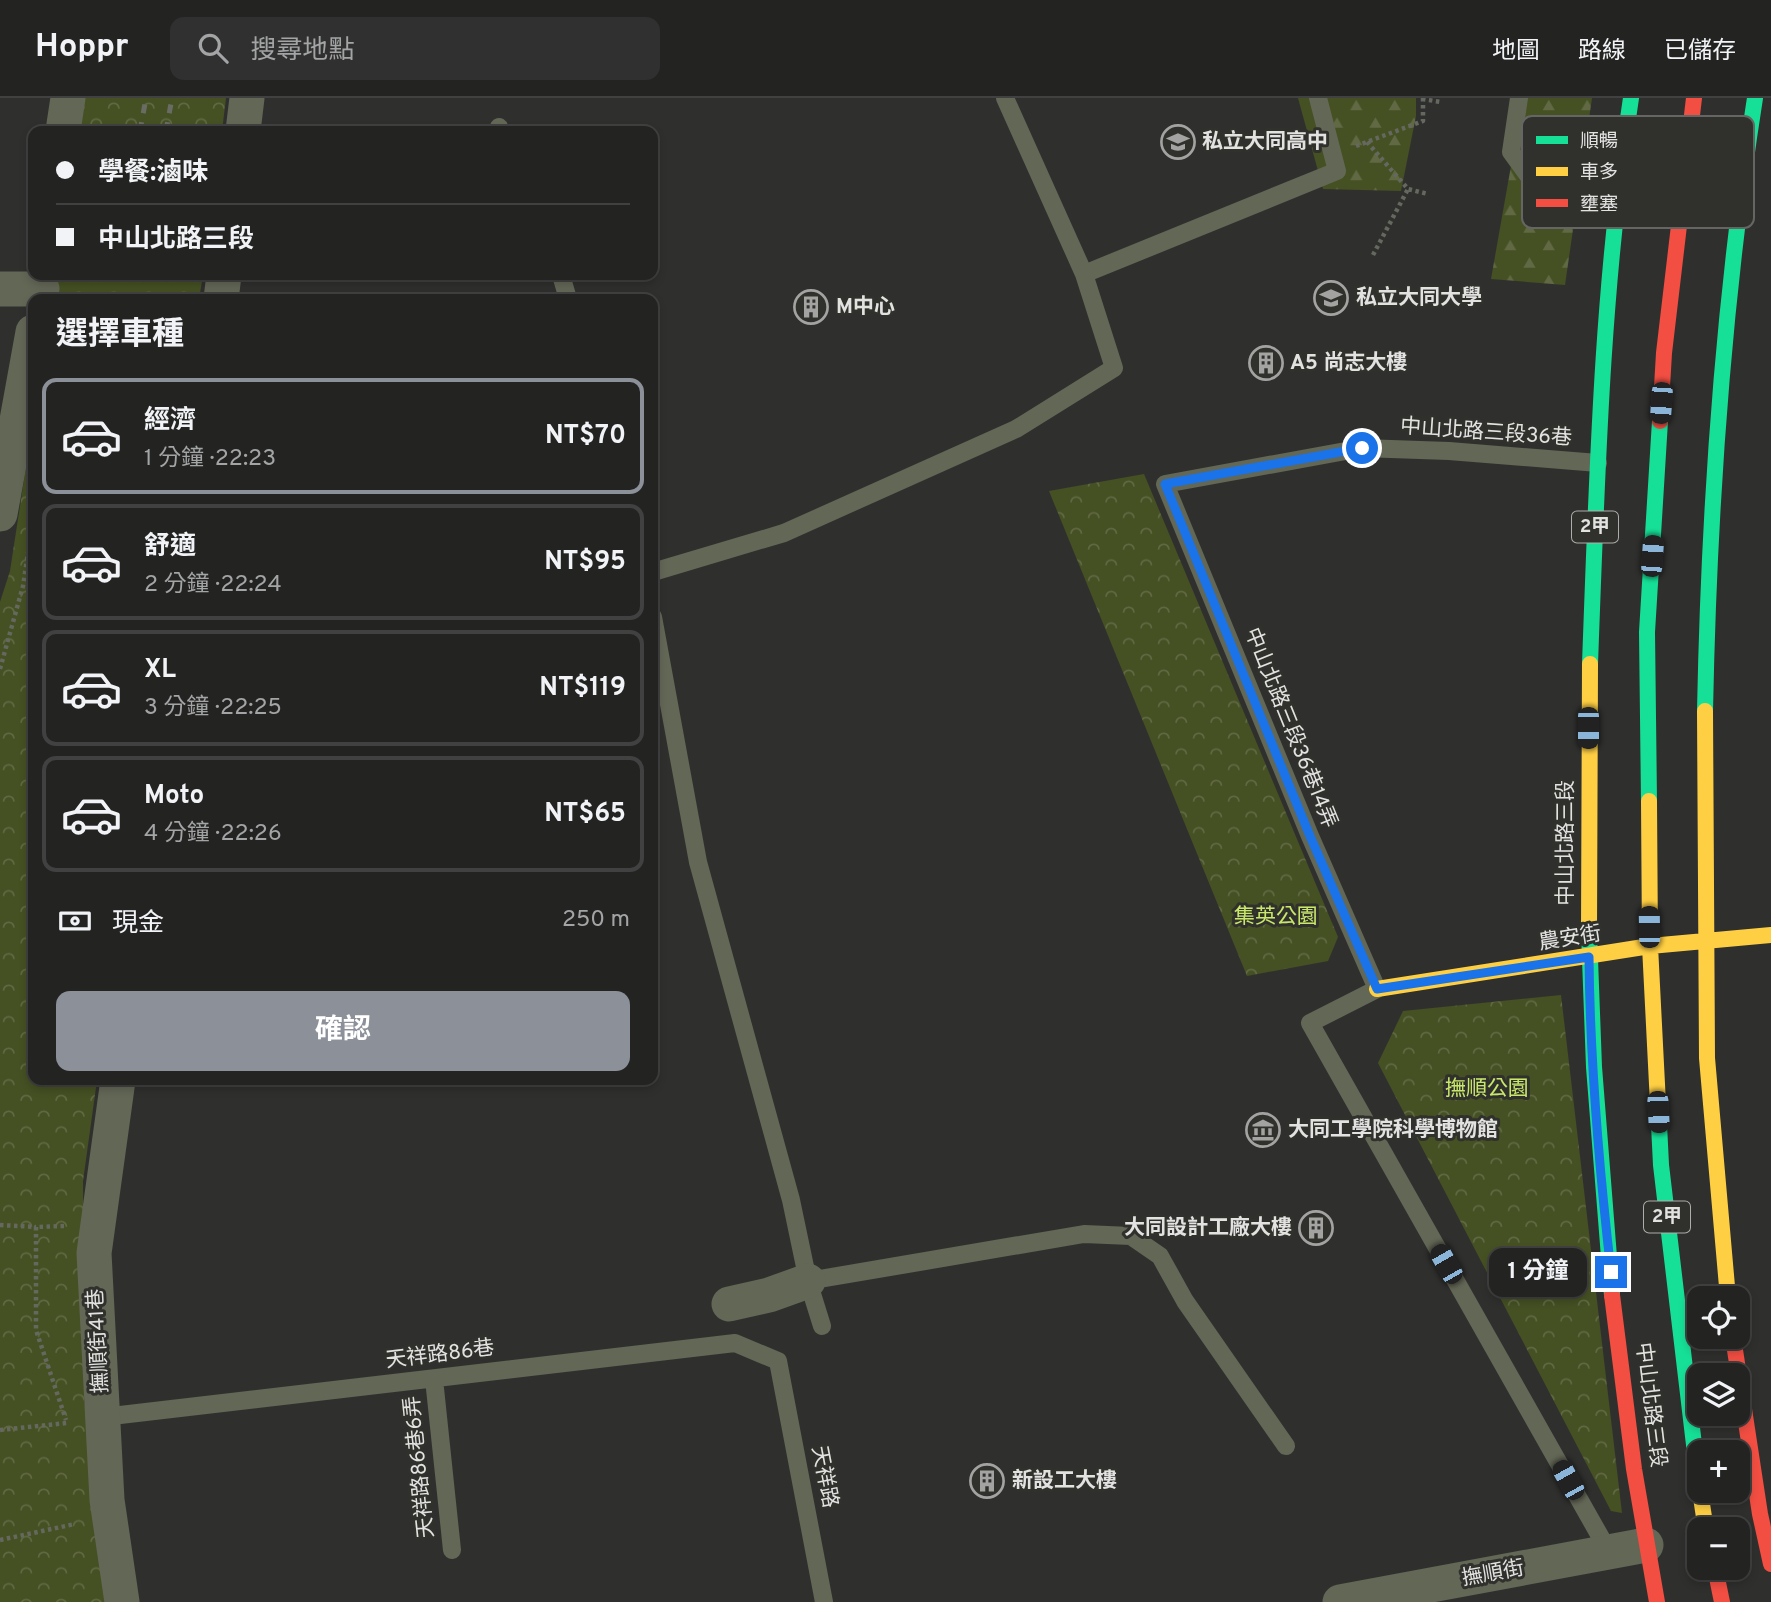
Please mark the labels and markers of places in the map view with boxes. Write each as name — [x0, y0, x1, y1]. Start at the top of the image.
school or university icon: 私立大同高中 — [1159, 123, 1197, 161]
place label: 私立大同高中 — [1202, 129, 1328, 156]
school or university icon: 私立大同大學 — [1312, 279, 1350, 317]
place label: 私立大同大學 — [1356, 285, 1482, 312]
building icon: M中心 — [792, 288, 830, 326]
place label: M中心 — [836, 294, 895, 321]
building icon: A5 尚志大樓 — [1247, 344, 1285, 382]
place label: A5 尚志大樓 — [1290, 350, 1407, 377]
museum icon: 大同工學院科學博物館 — [1244, 1111, 1282, 1149]
place label: 大同工學院科學博物館 — [1288, 1117, 1498, 1144]
building icon: 大同設計工廠大樓 — [1297, 1209, 1335, 1247]
place label: 大同設計工廠大樓 — [1124, 1215, 1292, 1242]
building icon: 新設工大樓 — [968, 1462, 1006, 1500]
place label: 新設工大樓 — [1012, 1468, 1117, 1495]

